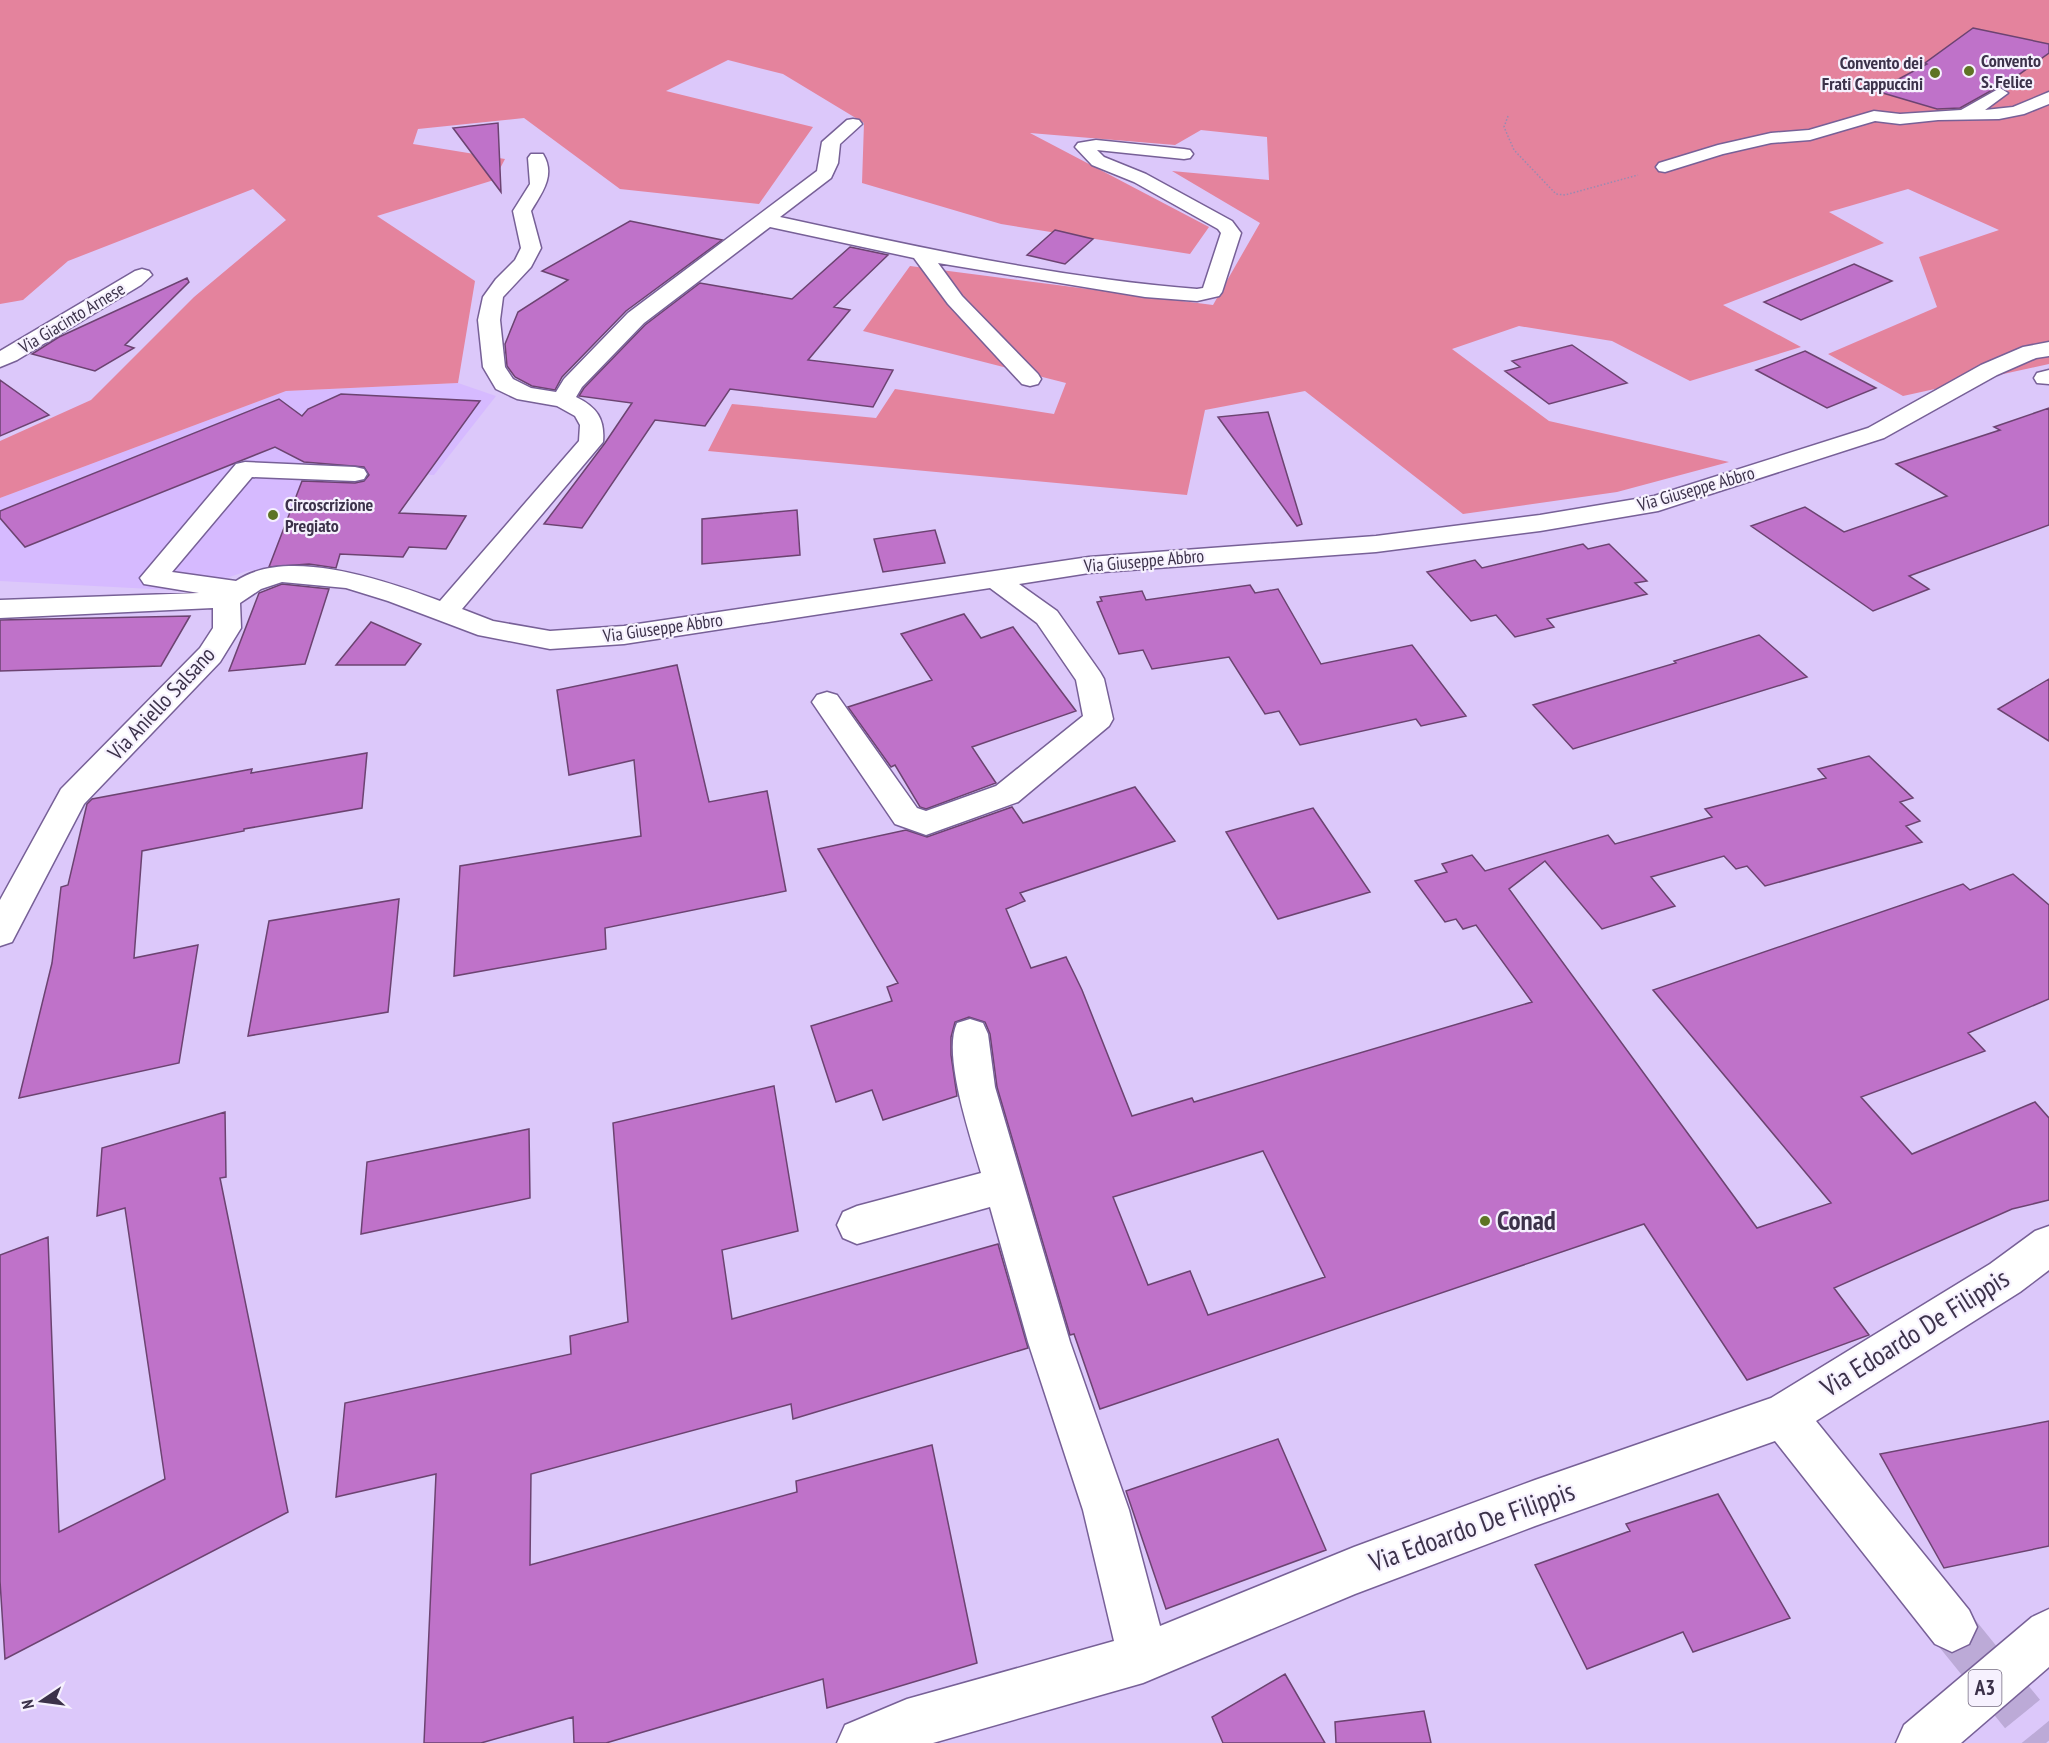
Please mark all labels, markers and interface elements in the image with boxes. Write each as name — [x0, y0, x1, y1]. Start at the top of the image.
place label: Convento S. Felice — [1981, 49, 2041, 93]
place label: Convento dei Frati Cappuccini — [1822, 51, 1923, 95]
marker: Convento S. Felice — [1962, 64, 1976, 78]
marker: Convento dei Frati Cappuccini — [1928, 66, 1942, 80]
street label: Via Giacinto Arnese — [14, 277, 129, 359]
street label: Via Giuseppe Abbro — [1634, 461, 1757, 516]
place label: Circoscrizione Pregiato — [285, 493, 374, 537]
marker: Circoscrizione Pregiato — [266, 508, 280, 522]
street label: Via Giuseppe Abbro — [1082, 544, 1205, 577]
street label: Via Giuseppe Abbro — [601, 608, 724, 647]
street label: Via Aniello Salsano — [101, 640, 221, 766]
place label: Conad — [1497, 1203, 1556, 1237]
marker: Conad — [1478, 1214, 1492, 1228]
street label: Via Edoardo De Filippis — [1813, 1261, 2015, 1404]
street label: Via Edoardo De Filippis — [1364, 1473, 1579, 1579]
road number: A3 — [1968, 1670, 2002, 1706]
north arrow — [12, 1671, 72, 1731]
text: N — [17, 1698, 38, 1711]

